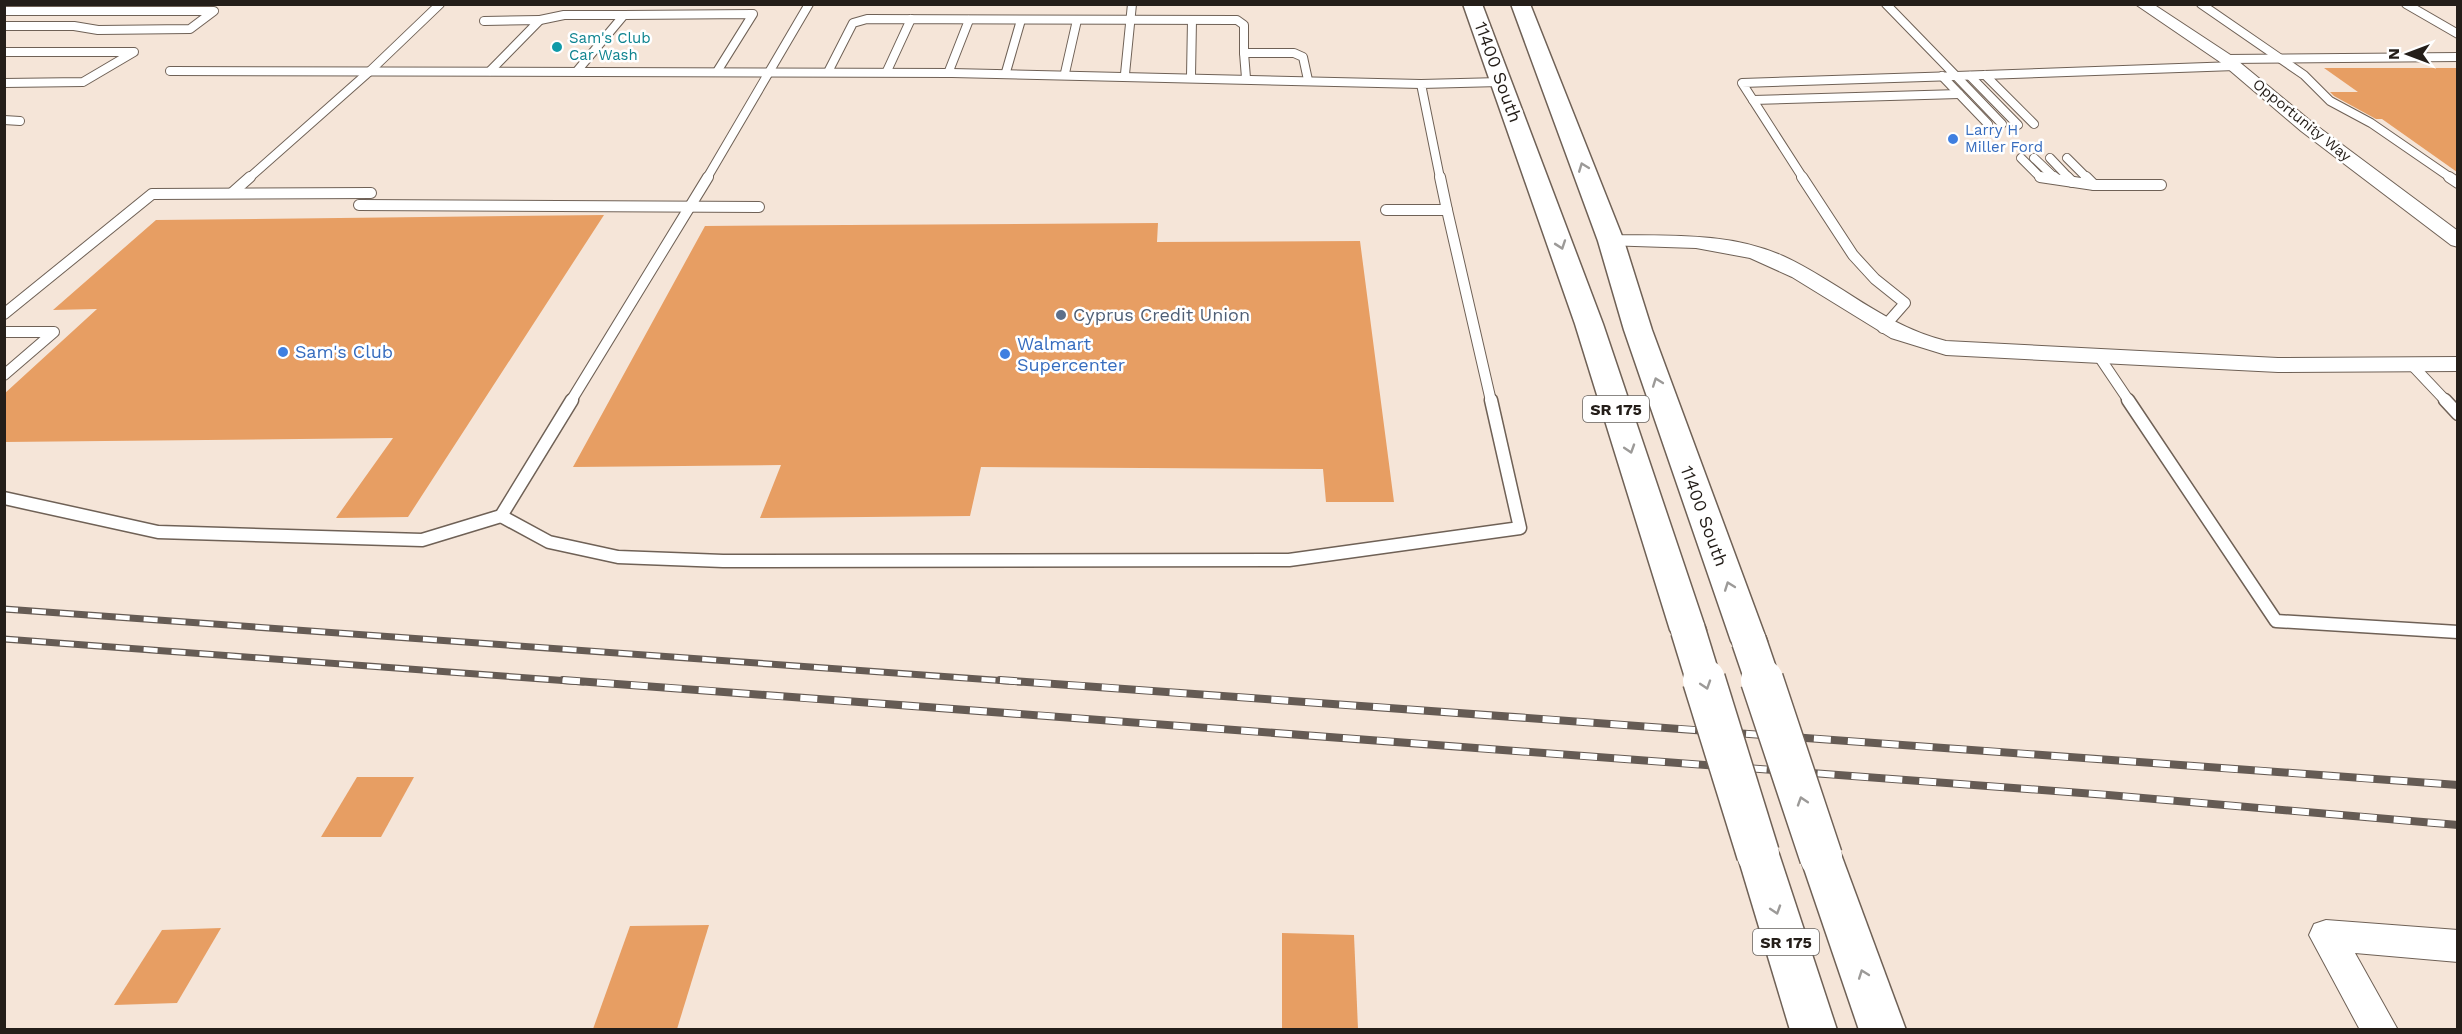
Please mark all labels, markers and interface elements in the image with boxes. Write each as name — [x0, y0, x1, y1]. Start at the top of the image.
street label: 11400 South — [1471, 19, 1526, 125]
north arrow — [2378, 24, 2438, 84]
place label: Sam's Club Car Wash — [569, 29, 651, 64]
marker: Sam's Club Car Wash — [550, 40, 564, 54]
text: N — [2384, 48, 2403, 60]
street label: Opportunity Way — [2249, 75, 2355, 165]
place label: Larry H Miller Ford — [1965, 121, 2043, 156]
marker: Larry H Miller Ford — [1946, 132, 1960, 146]
one-way arrow — [1577, 162, 1590, 173]
one-way arrow — [1554, 239, 1567, 250]
place label: Cyprus Credit Union — [1073, 304, 1250, 325]
marker: Cyprus Credit Union — [1054, 308, 1068, 322]
place label: Walmart Supercenter — [1017, 333, 1125, 375]
place label: Sam's Club — [295, 341, 393, 362]
marker: Sam's Club — [276, 345, 290, 359]
marker: Walmart Supercenter — [998, 347, 1012, 361]
one-way arrow — [1652, 377, 1665, 388]
road number: SR 175 — [1583, 396, 1649, 422]
one-way arrow — [1622, 444, 1635, 454]
street label: 11400 South — [1677, 463, 1732, 569]
one-way arrow — [1724, 581, 1737, 592]
one-way arrow — [1699, 679, 1711, 690]
one-way arrow — [1797, 796, 1810, 807]
one-way arrow — [1769, 904, 1781, 915]
road number: SR 175 — [1753, 929, 1819, 955]
one-way arrow — [1858, 970, 1871, 980]

